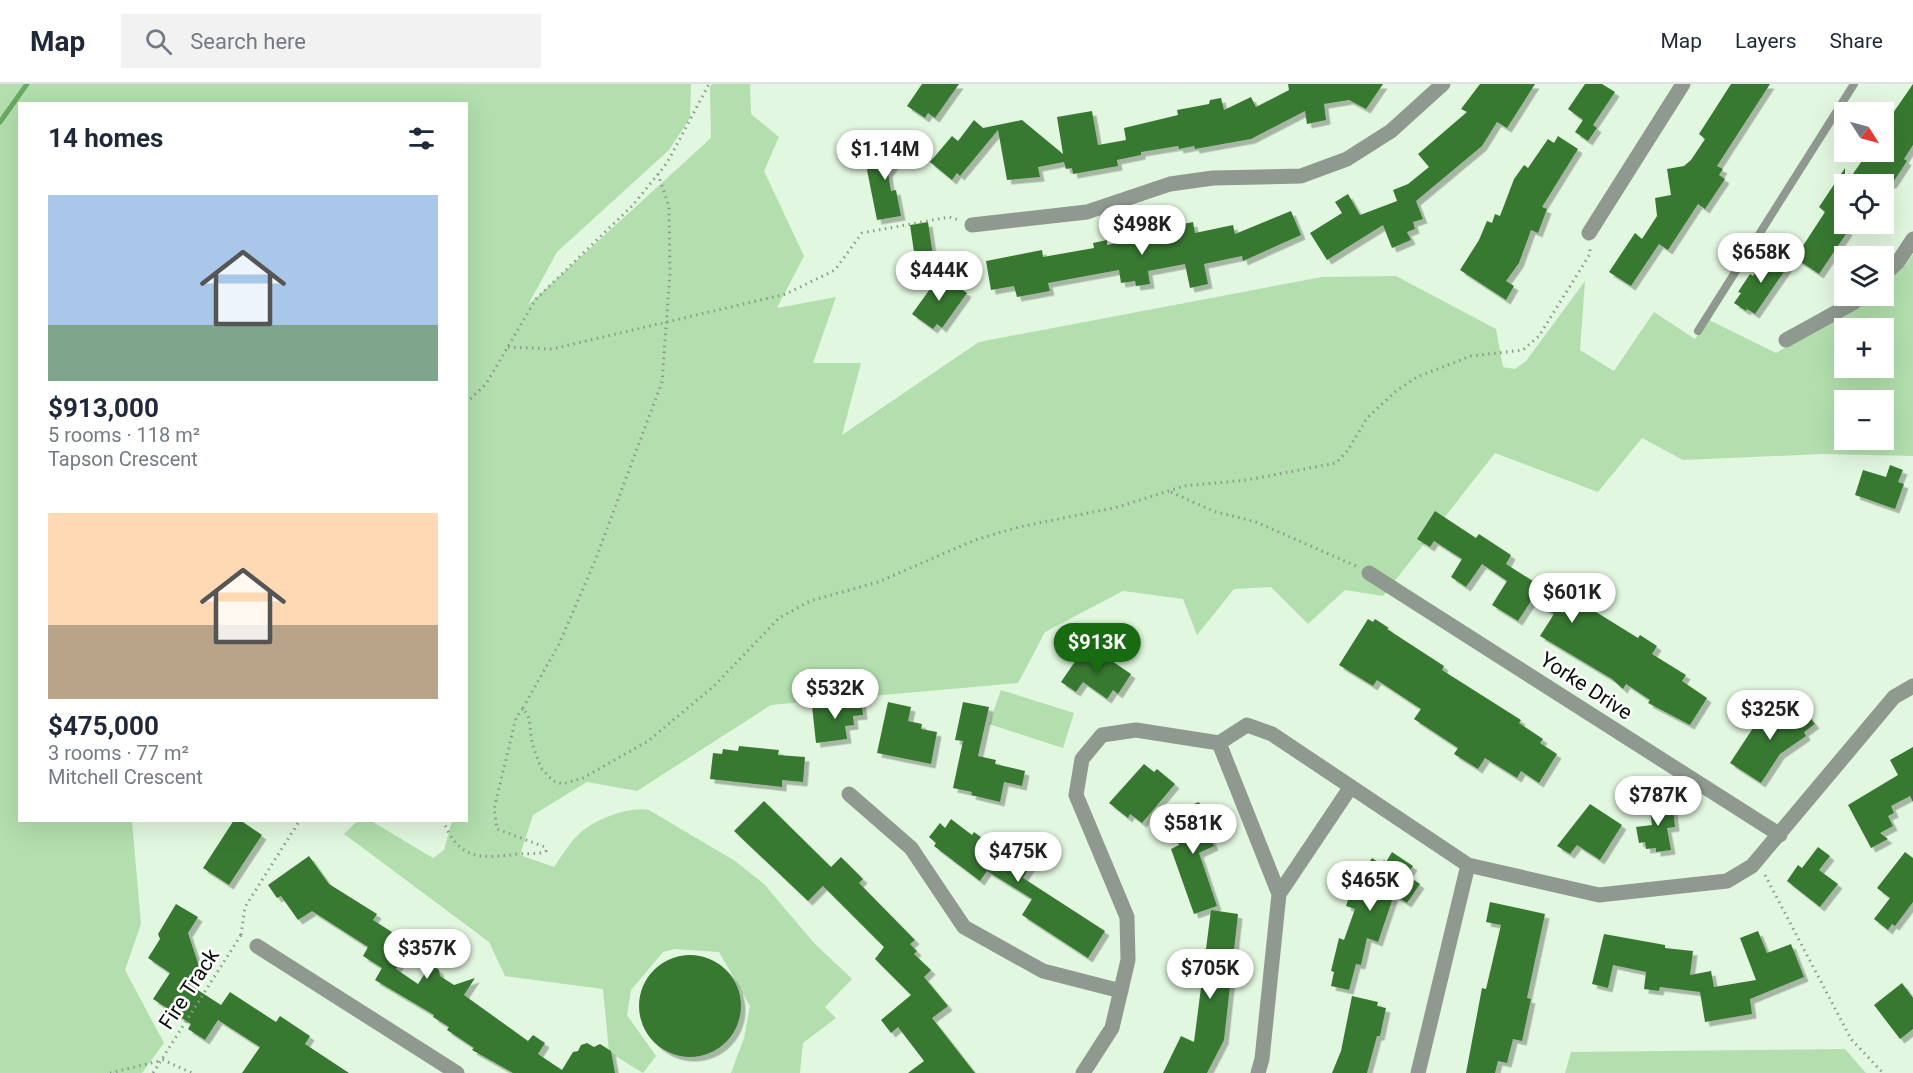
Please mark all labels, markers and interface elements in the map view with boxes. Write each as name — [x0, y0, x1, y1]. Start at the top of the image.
search box — [121, 14, 541, 68]
text: Map — [30, 25, 85, 58]
icon: search — [142, 25, 175, 58]
text: Search here — [190, 29, 306, 54]
text: Map — [1660, 29, 1702, 53]
text: Layers — [1735, 29, 1796, 53]
text: Share — [1829, 29, 1883, 53]
north arrow — [1834, 102, 1894, 162]
map controls — [1834, 102, 1894, 450]
icon: filters — [405, 122, 438, 155]
text: 14 homes — [48, 123, 163, 153]
pin: $1.14M — [836, 130, 934, 181]
text: $1.14M — [850, 137, 920, 161]
button: locate — [1834, 174, 1894, 234]
pin: $498K — [1100, 205, 1184, 256]
text: $498K — [1113, 212, 1171, 236]
pin: $658K — [1719, 233, 1803, 284]
icon: home — [189, 234, 297, 342]
text: $658K — [1732, 240, 1790, 264]
button: layers — [1834, 246, 1894, 306]
pin: $444K — [897, 251, 981, 302]
text: $444K — [910, 258, 968, 282]
button: + — [1834, 318, 1894, 378]
button: − — [1834, 390, 1894, 450]
text: $913,000 — [48, 393, 159, 423]
text: 5 rooms · 118 m² — [48, 423, 200, 447]
text: Tapson Crescent — [48, 447, 198, 471]
icon: home — [189, 552, 297, 660]
pin: $601K — [1530, 573, 1614, 624]
text: $601K — [1543, 580, 1601, 604]
pin: $913K — [1055, 623, 1139, 674]
text: $913K — [1068, 630, 1126, 654]
street label: Yorke Drive — [1535, 647, 1637, 725]
pin: $532K — [793, 669, 877, 720]
text: $532K — [806, 676, 864, 700]
pin: $325K — [1728, 690, 1812, 741]
text: $325K — [1741, 697, 1799, 721]
text: $475,000 — [48, 711, 159, 741]
text: 3 rooms · 77 m² — [48, 741, 189, 765]
text: Mitchell Crescent — [48, 765, 203, 789]
pin: $787K — [1616, 776, 1700, 827]
text: $787K — [1629, 783, 1687, 807]
pin: $581K — [1151, 804, 1235, 855]
text: $581K — [1164, 811, 1222, 835]
pin: $475K — [976, 832, 1060, 883]
text: $475K — [989, 839, 1047, 863]
pin: $465K — [1328, 861, 1412, 912]
text: $465K — [1341, 868, 1399, 892]
pin: $357K — [385, 929, 469, 980]
text: $357K — [398, 936, 456, 960]
street label: Fire Track — [154, 944, 224, 1034]
pin: $705K — [1168, 949, 1252, 1000]
text: $705K — [1181, 956, 1239, 980]

